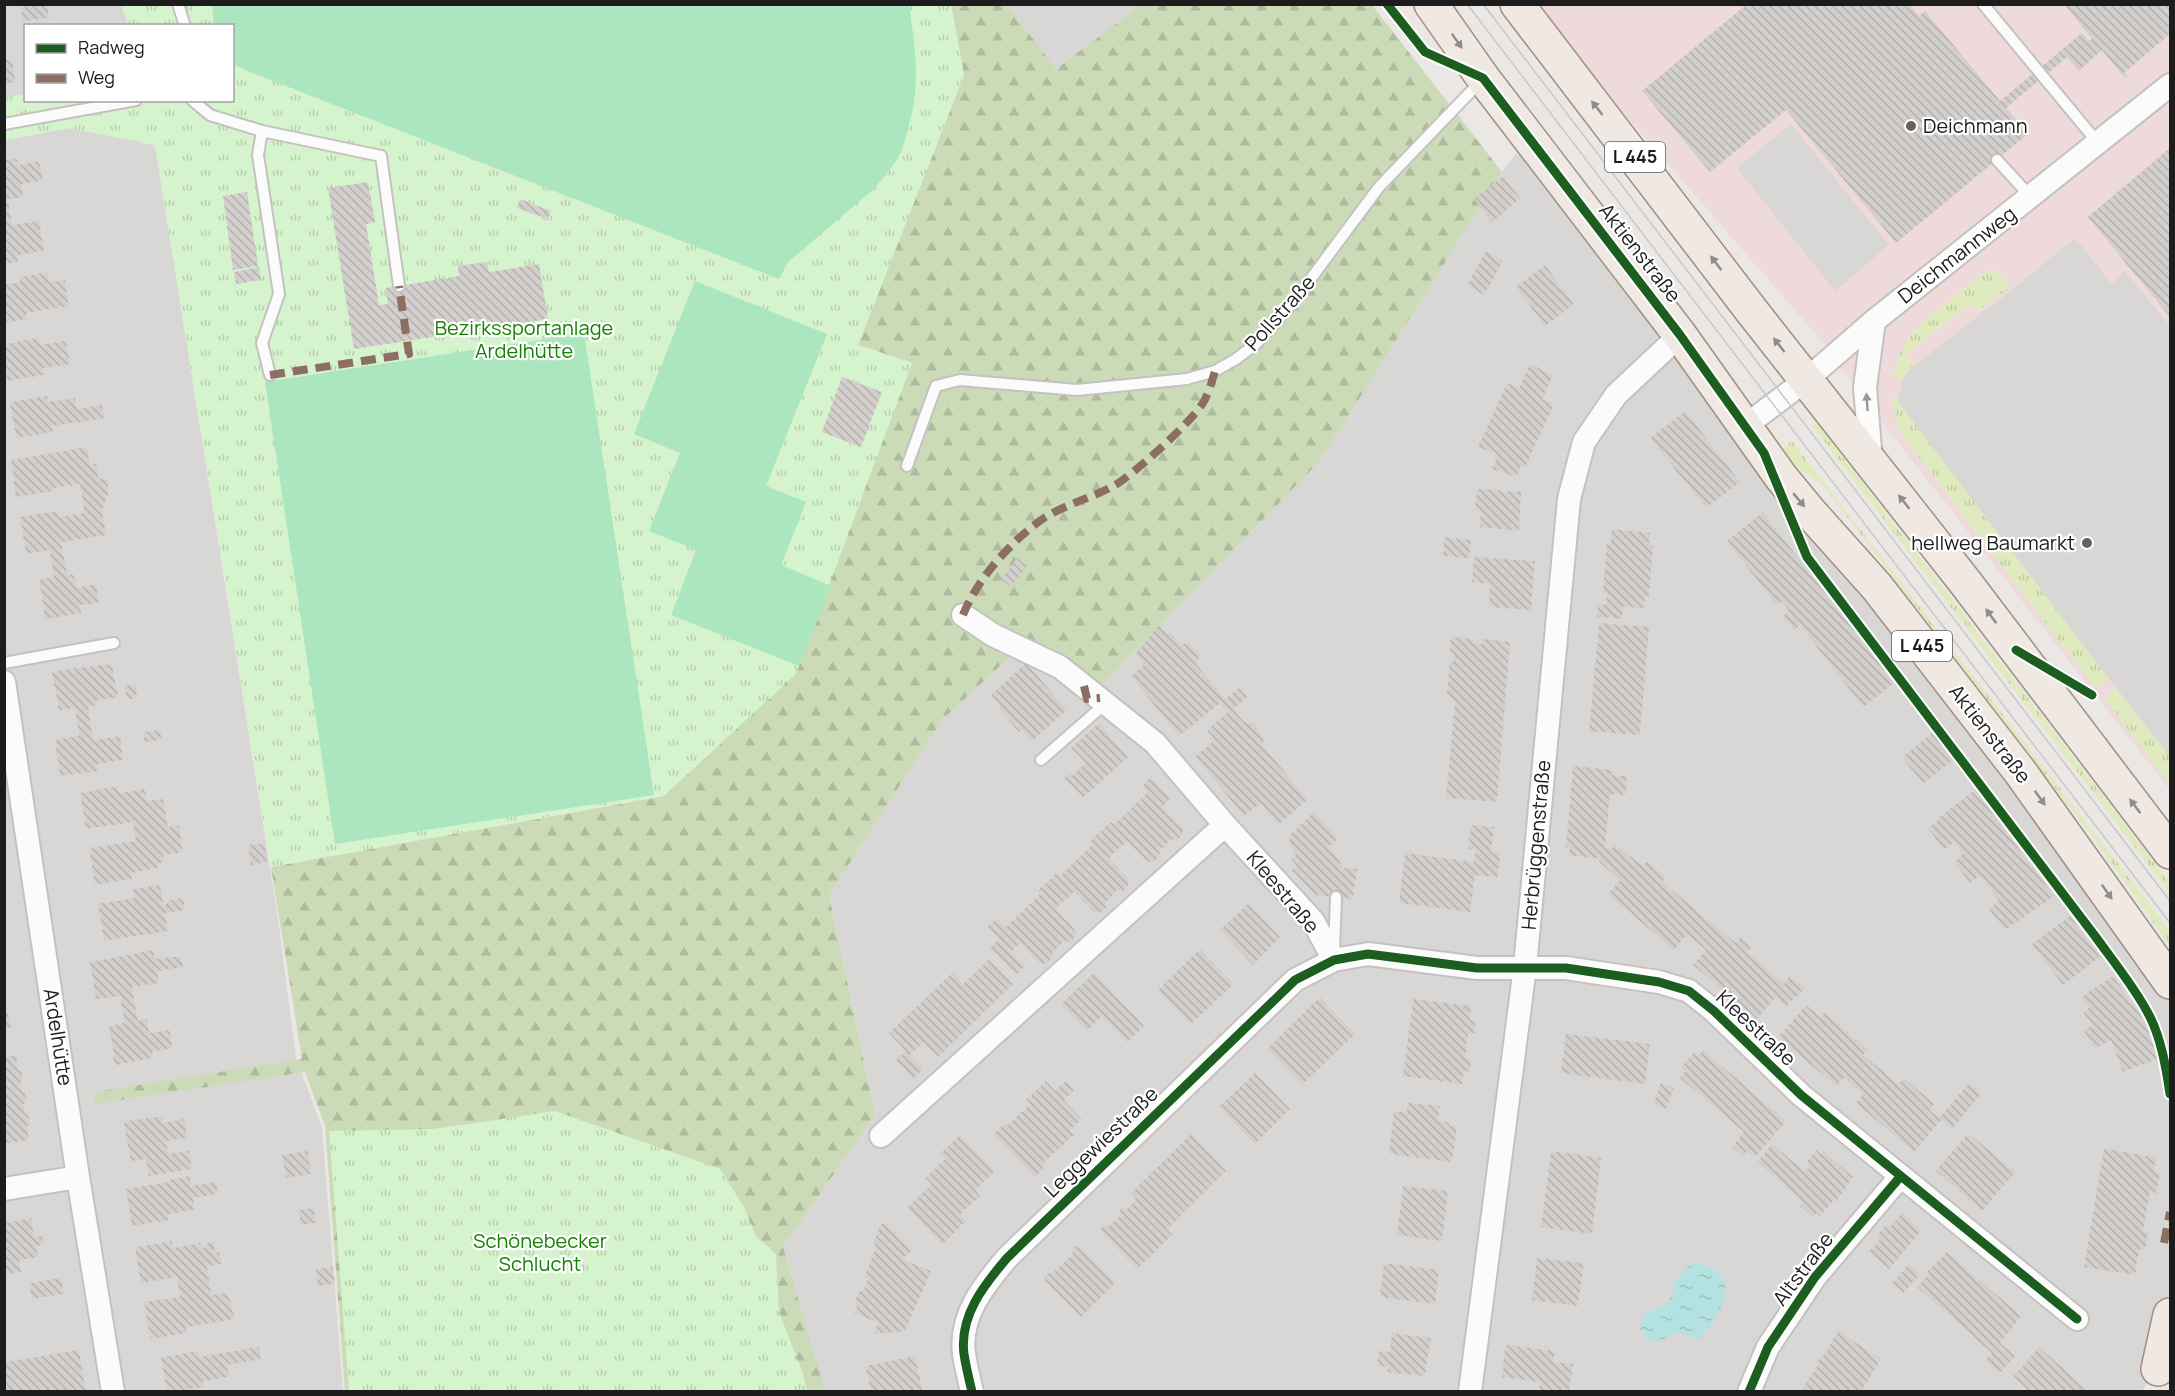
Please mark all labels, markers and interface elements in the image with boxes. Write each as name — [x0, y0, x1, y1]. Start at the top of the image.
legend — [24, 24, 234, 102]
one-way arrow — [1451, 33, 1463, 49]
text: Radweg — [78, 35, 145, 59]
text: Weg — [78, 65, 115, 89]
one-way arrow — [1592, 101, 1604, 116]
place label: Deichmann — [1923, 112, 2028, 139]
marker: Deichmann — [1904, 119, 1918, 133]
road number: L 445 — [1605, 142, 1665, 172]
street label: Aktienstraße — [1593, 198, 1688, 308]
street label: Deichmannweg — [1892, 200, 2021, 309]
one-way arrow — [1710, 256, 1722, 272]
street label: Pollstraße — [1238, 269, 1321, 356]
park label: Bezirkssportanlage Ardelhütte — [435, 314, 613, 364]
one-way arrow — [1772, 337, 1785, 353]
one-way arrow — [1862, 393, 1871, 412]
one-way arrow — [1792, 492, 1805, 507]
one-way arrow — [1898, 495, 1910, 510]
place label: hellweg Baumarkt — [1911, 529, 2075, 556]
marker: hellweg Baumarkt — [2080, 536, 2094, 550]
one-way arrow — [1984, 608, 1997, 624]
road number: L 445 — [1892, 631, 1952, 661]
street label: Aktienstraße — [1943, 679, 2038, 789]
street label: Herbrüggenstraße — [1515, 759, 1556, 931]
one-way arrow — [2034, 790, 2046, 806]
one-way arrow — [2129, 798, 2141, 814]
street label: Kleestraße — [1241, 845, 1326, 939]
one-way arrow — [2101, 884, 2113, 900]
street label: Kleestraße — [1711, 984, 1802, 1072]
street label: Ardelhütte — [37, 986, 80, 1088]
street label: Leggewiestraße — [1038, 1080, 1164, 1203]
street label: Altstraße — [1766, 1226, 1839, 1311]
park label: Schönebecker Schlucht — [473, 1227, 607, 1277]

